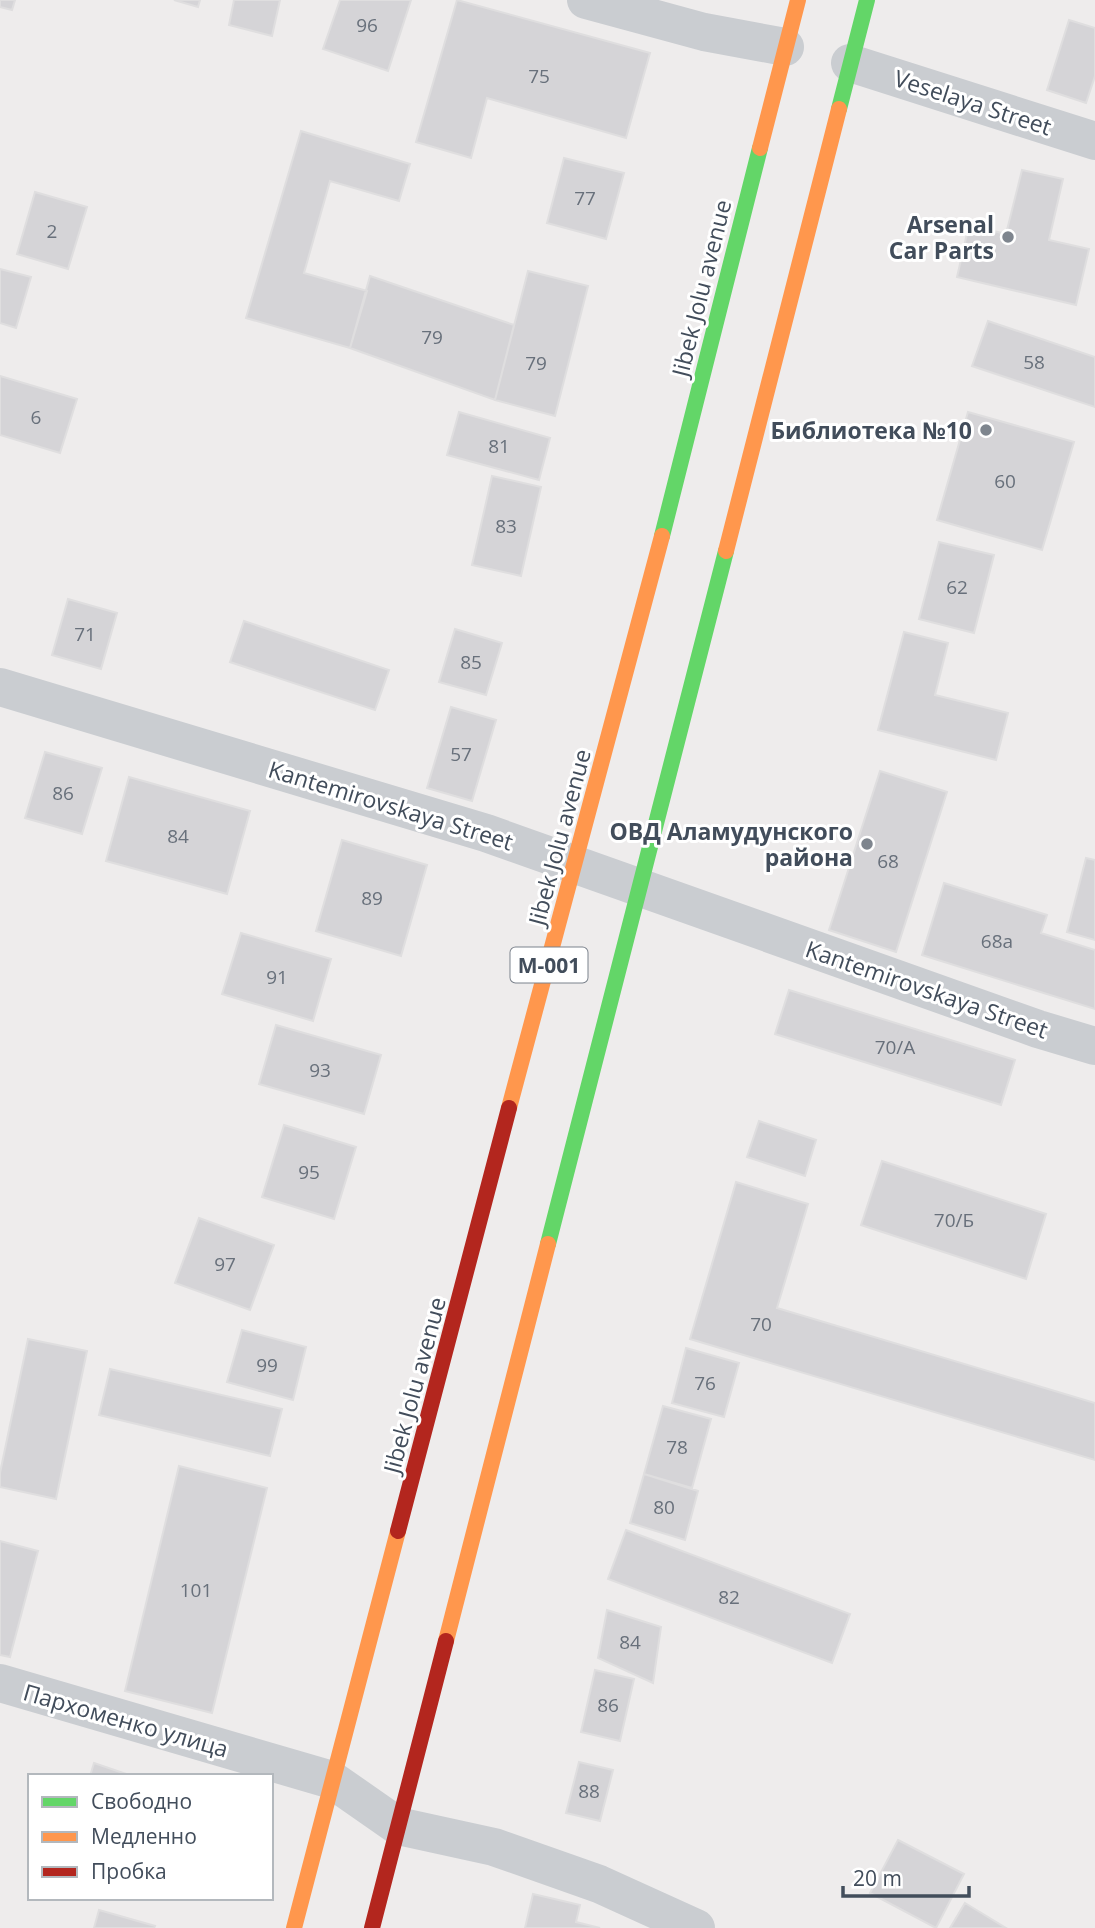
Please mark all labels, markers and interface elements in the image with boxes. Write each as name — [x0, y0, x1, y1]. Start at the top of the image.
house number: 96 — [356, 12, 378, 38]
street label: Veselaya Street — [890, 62, 1056, 142]
house number: 75 — [528, 63, 550, 89]
house number: 77 — [574, 185, 596, 211]
street label: Jibek Jolu avenue — [663, 196, 738, 382]
place label: Arsenal Car Parts — [889, 208, 994, 266]
house number: 2 — [47, 218, 57, 244]
marker: Arsenal Car Parts — [1000, 229, 1016, 245]
house number: 79 — [421, 324, 443, 350]
house number: 58 — [1023, 349, 1045, 375]
house number: 79 — [525, 350, 547, 376]
house number: 6 — [31, 404, 41, 430]
place label: Библиотека №10 — [770, 414, 972, 446]
marker: Библиотека №10 — [978, 422, 994, 438]
house number: 81 — [488, 433, 510, 459]
house number: 60 — [994, 468, 1016, 494]
house number: 83 — [495, 513, 517, 539]
house number: 62 — [946, 574, 968, 600]
house number: 71 — [74, 621, 96, 647]
house number: 85 — [460, 649, 482, 675]
house number: 57 — [450, 741, 472, 767]
street label: Jibek Jolu avenue — [520, 745, 598, 931]
street label: Kantemirovskaya Street — [265, 753, 517, 857]
house number: 86 — [52, 780, 74, 806]
place label: ОВД Аламудунского района — [609, 815, 853, 873]
house number: 84 — [167, 823, 189, 849]
marker: ОВД Аламудунского района — [859, 836, 875, 852]
house number: 68 — [877, 848, 899, 874]
house number: 89 — [361, 885, 383, 911]
house number: 68а — [981, 928, 1013, 954]
street label: Kantemirovskaya Street — [802, 932, 1052, 1046]
road number: М-001 — [510, 948, 588, 982]
house number: 91 — [266, 964, 288, 990]
house number: 70/А — [875, 1034, 915, 1060]
house number: 93 — [309, 1057, 331, 1083]
house number: 95 — [298, 1159, 320, 1185]
house number: 70/Б — [934, 1207, 974, 1233]
house number: 97 — [214, 1251, 236, 1277]
street label: Jibek Jolu avenue — [375, 1293, 453, 1479]
house number: 70 — [750, 1311, 772, 1337]
house number: 99 — [256, 1352, 278, 1378]
house number: 76 — [694, 1370, 716, 1396]
house number: 78 — [666, 1434, 688, 1460]
house number: 80 — [653, 1494, 675, 1520]
house number: 101 — [180, 1577, 212, 1603]
house number: 82 — [718, 1584, 740, 1610]
house number: 84 — [619, 1629, 641, 1655]
street label: Пархоменко улица — [20, 1675, 232, 1765]
house number: 86 — [597, 1692, 619, 1718]
legend — [28, 1774, 273, 1900]
house number: 88 — [578, 1778, 600, 1804]
text: Свободно — [91, 1787, 192, 1815]
text: Медленно — [91, 1822, 197, 1850]
scale bar — [843, 1854, 969, 1898]
text: Пробка — [91, 1857, 167, 1885]
text: 20 m — [853, 1864, 902, 1892]

